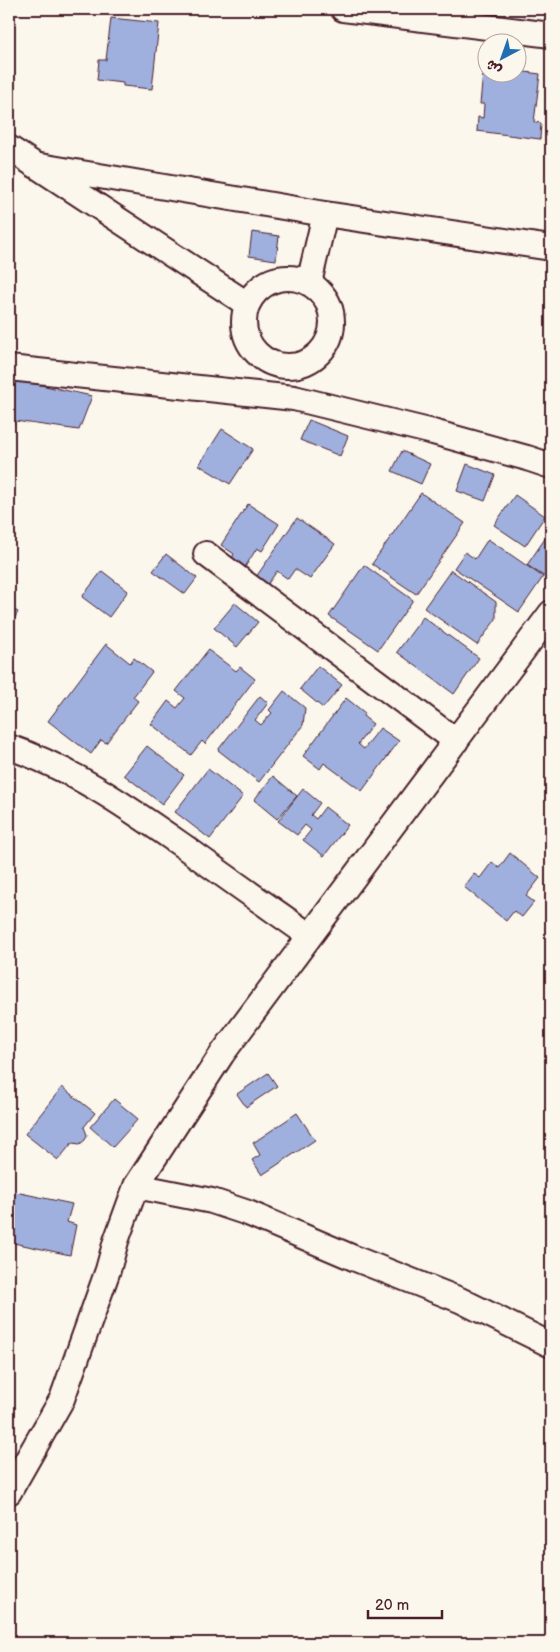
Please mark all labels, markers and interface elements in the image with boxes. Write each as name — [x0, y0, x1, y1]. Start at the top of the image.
north arrow — [478, 32, 528, 82]
text: ش — [482, 56, 505, 79]
scale bar — [368, 1587, 441, 1619]
text: 20 m — [375, 1596, 409, 1615]

